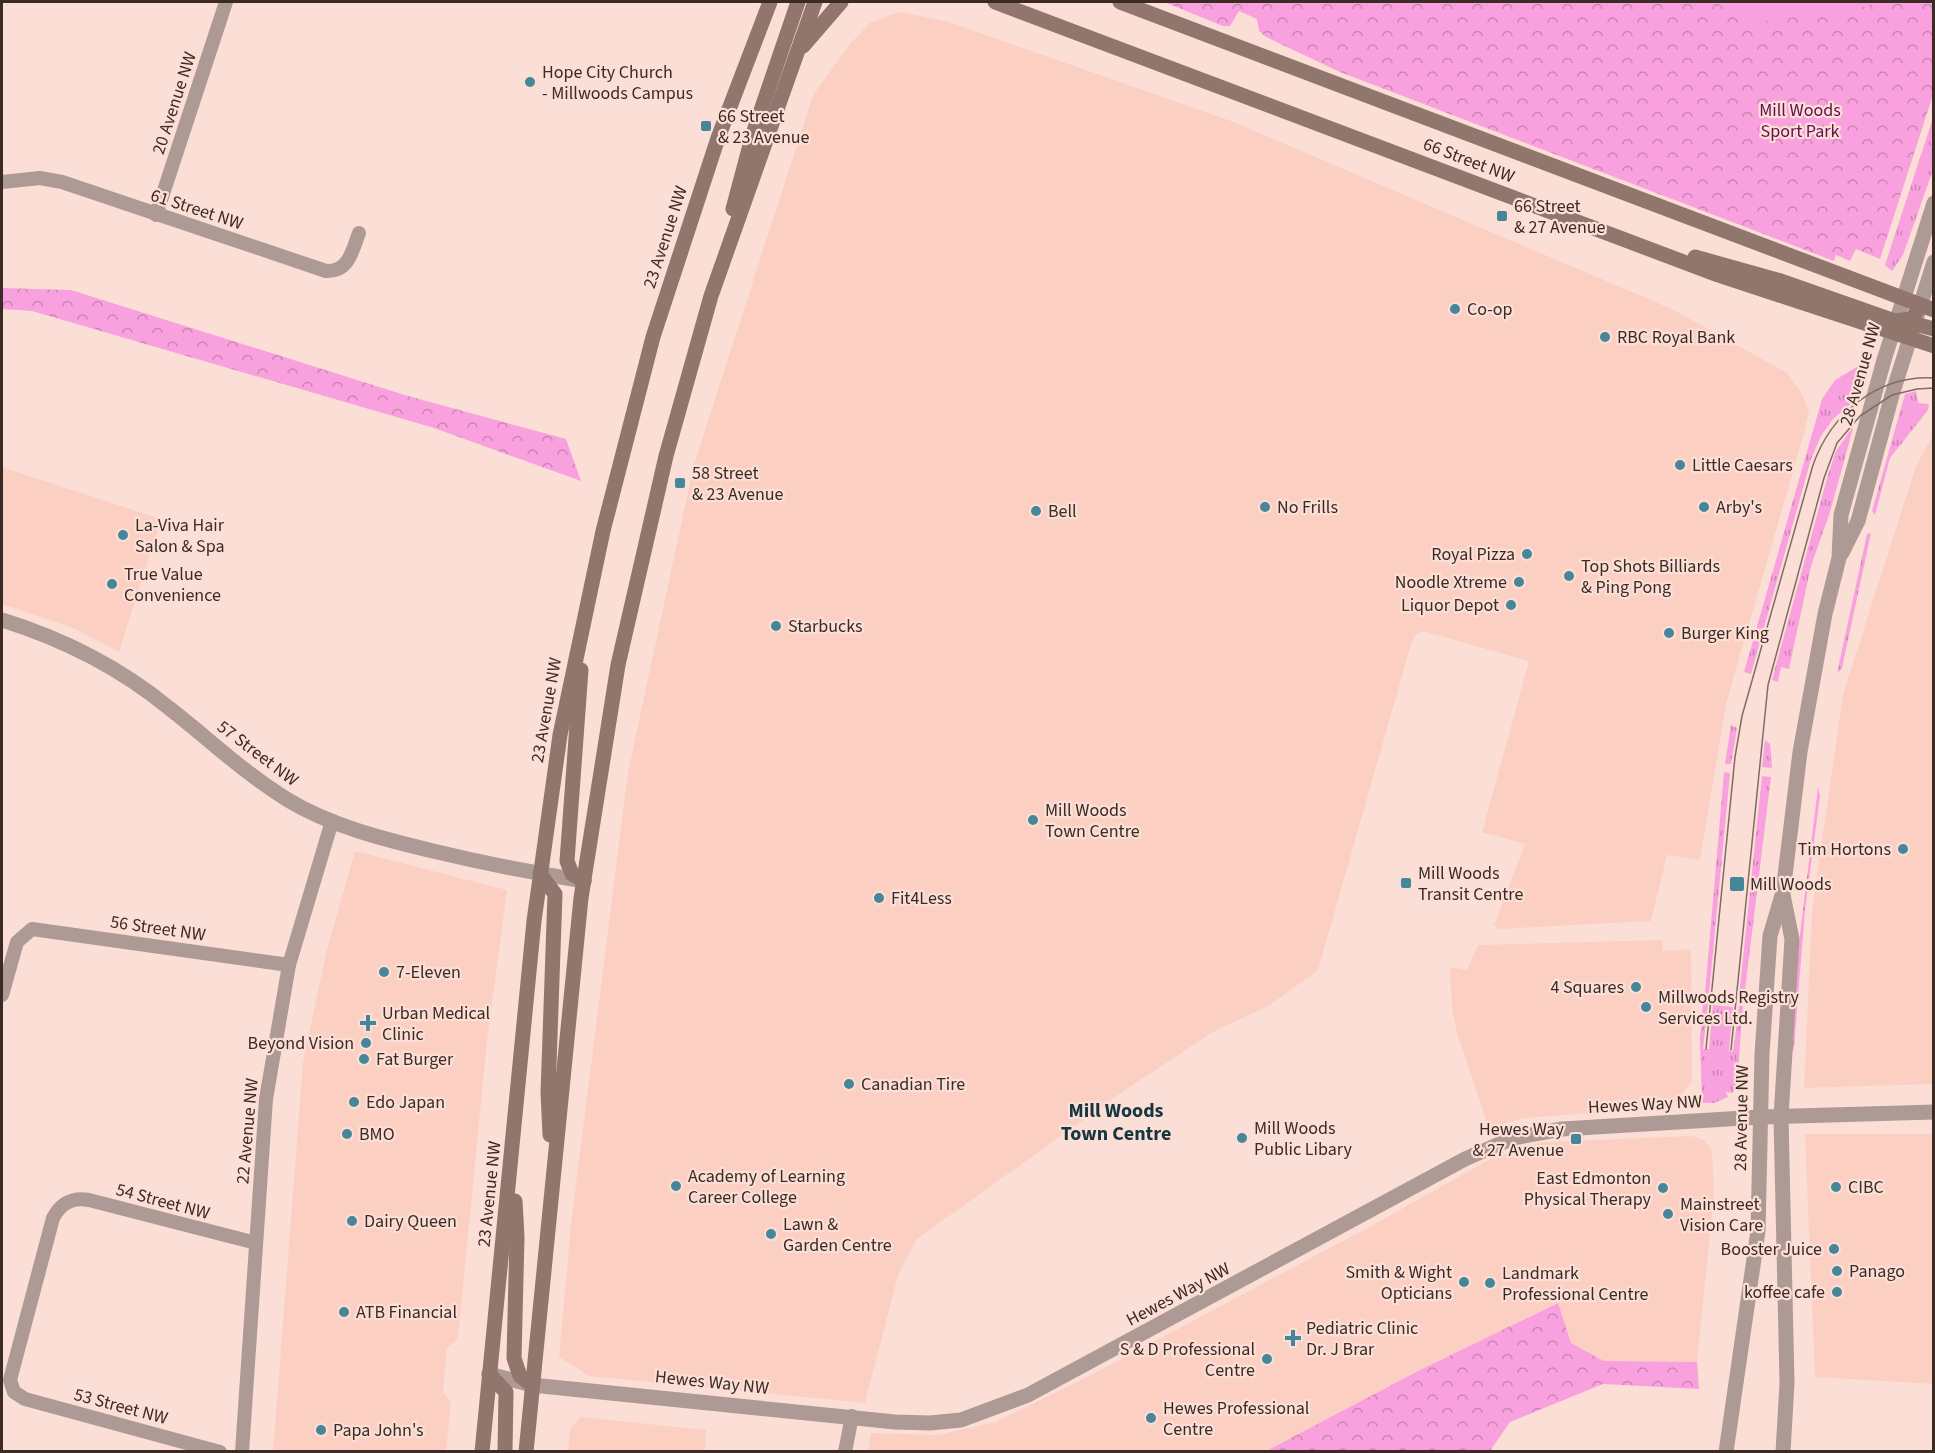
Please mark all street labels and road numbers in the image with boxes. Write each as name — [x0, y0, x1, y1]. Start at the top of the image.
street label: 20 Avenue NW — [146, 49, 203, 158]
street label: 66 Street NW — [1420, 132, 1518, 189]
street label: 61 Street NW — [147, 183, 246, 236]
street label: 23 Avenue NW — [637, 183, 694, 292]
street label: 28 Avenue NW — [1834, 320, 1887, 429]
street label: 23 Avenue NW — [525, 656, 568, 765]
street label: 57 Street NW — [212, 715, 304, 792]
street label: 56 Street NW — [109, 909, 207, 948]
street label: 28 Avenue NW — [1728, 1065, 1755, 1171]
street label: 22 Avenue NW — [230, 1077, 265, 1185]
street label: Hewes Way NW — [1587, 1089, 1703, 1120]
street label: 23 Avenue NW — [472, 1140, 507, 1248]
street label: 54 Street NW — [113, 1177, 212, 1226]
street label: Hewes Way NW — [1122, 1257, 1235, 1332]
street label: Hewes Way NW — [654, 1364, 770, 1401]
street label: 53 Street NW — [71, 1382, 170, 1431]

